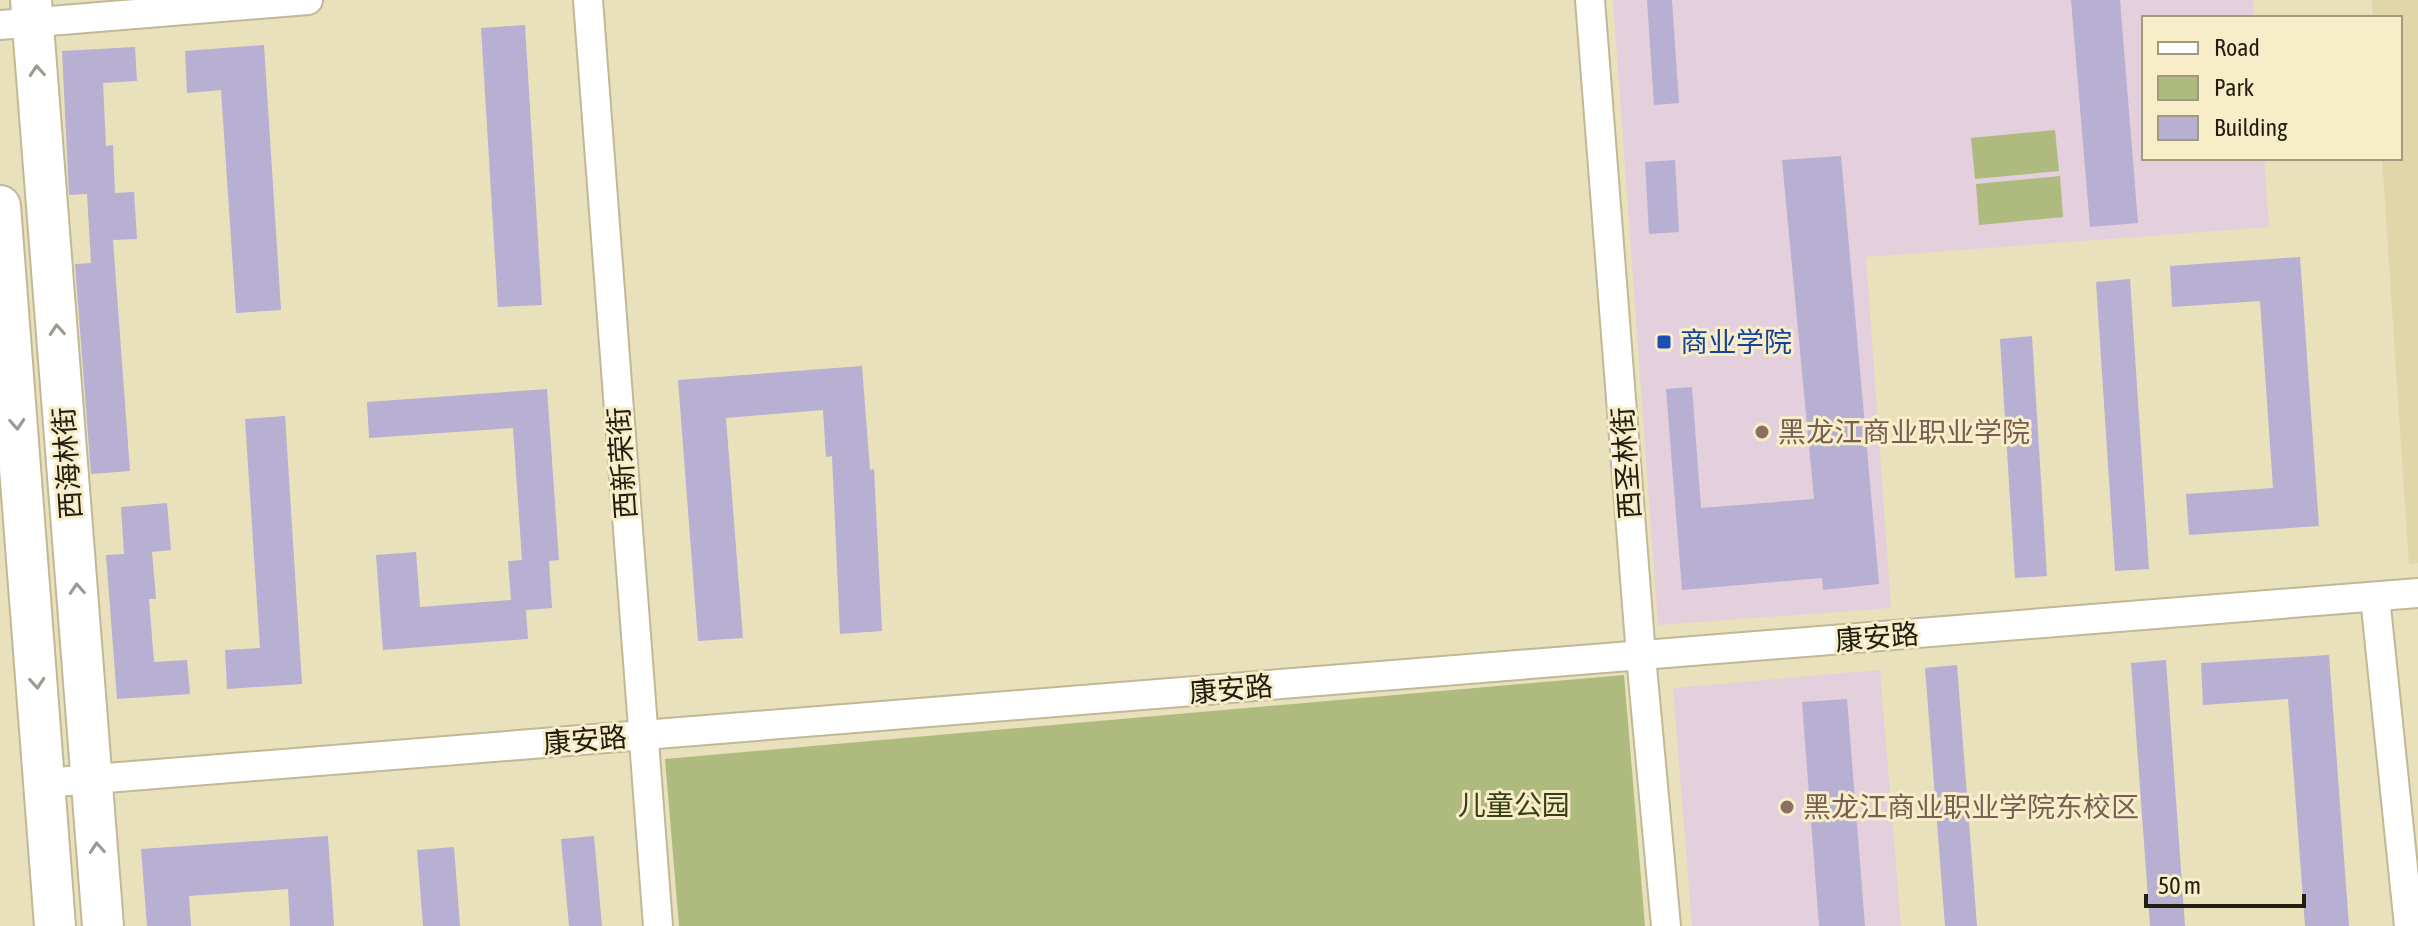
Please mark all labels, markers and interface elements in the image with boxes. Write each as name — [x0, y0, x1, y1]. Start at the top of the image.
legend — [2142, 16, 2402, 160]
text: Road — [2214, 34, 2260, 61]
one-way arrow — [29, 64, 46, 77]
text: Park — [2214, 74, 2255, 101]
text: Building — [2214, 114, 2288, 141]
one-way arrow — [49, 323, 66, 336]
place label: 商业学院 — [1680, 326, 1792, 358]
marker: 商业学院 — [1655, 333, 1673, 351]
street label: 西海林街 — [47, 406, 87, 520]
street label: 西新荣街 — [602, 406, 642, 520]
street label: 西圣林街 — [1606, 406, 1646, 520]
place label: 黑龙江商业职业学院 — [1778, 416, 2030, 448]
one-way arrow — [8, 418, 25, 431]
marker: 黑龙江商业职业学院 — [1753, 423, 1771, 441]
one-way arrow — [69, 582, 86, 595]
street label: 康安路 — [1834, 617, 1920, 657]
street label: 康安路 — [1188, 669, 1274, 709]
one-way arrow — [28, 677, 45, 690]
street label: 康安路 — [542, 720, 628, 760]
park label: 儿童公园 — [1458, 789, 1570, 821]
place label: 黑龙江商业职业学院东校区 — [1803, 791, 2139, 823]
marker: 黑龙江商业职业学院东校区 — [1778, 798, 1796, 816]
one-way arrow — [89, 841, 106, 854]
scale bar — [2146, 858, 2304, 908]
text: 50 m — [2158, 872, 2201, 899]

